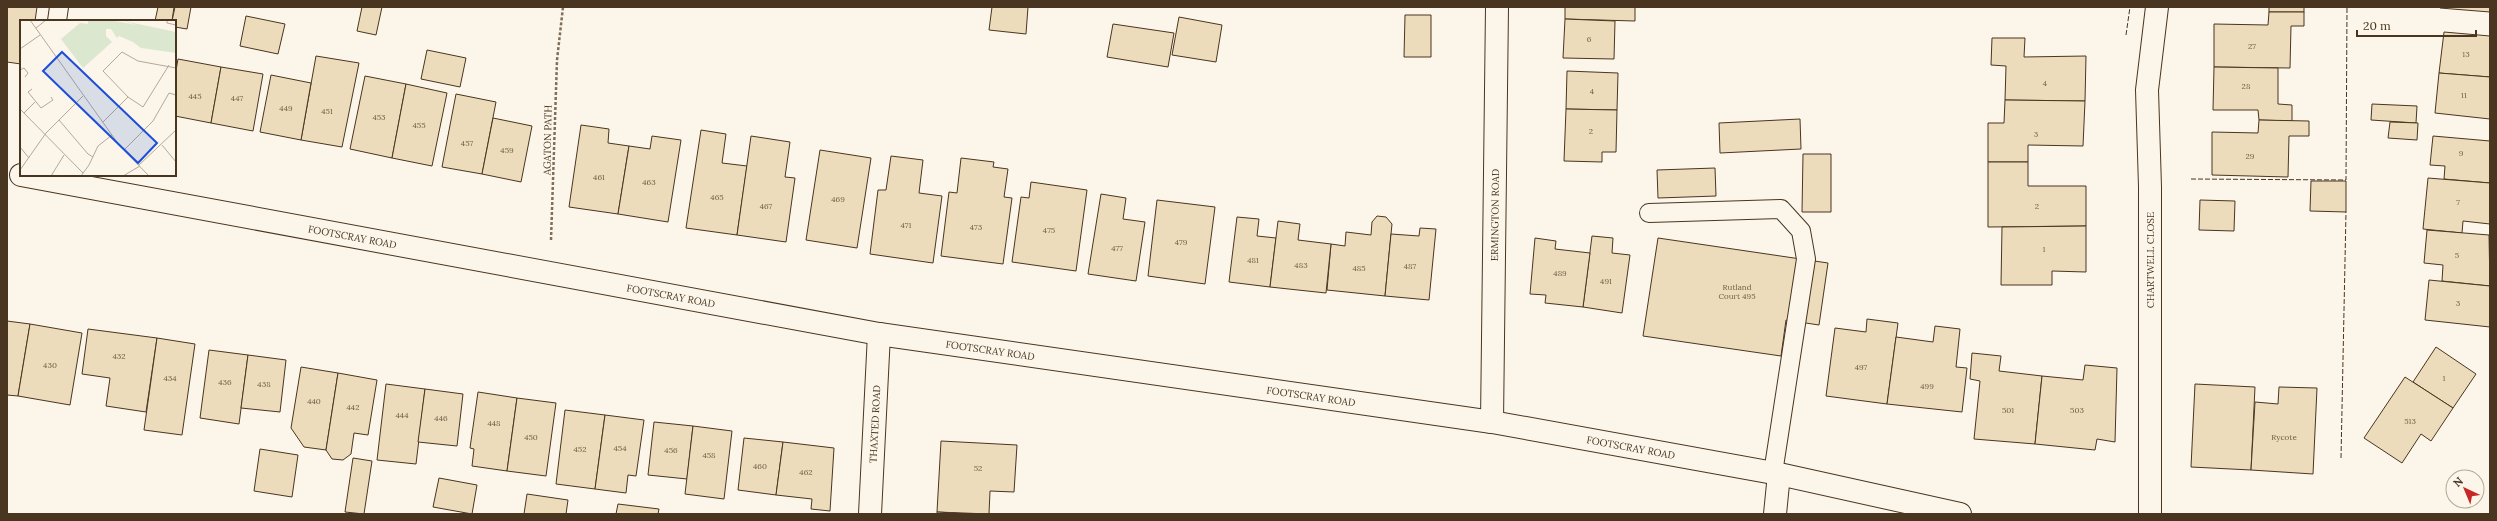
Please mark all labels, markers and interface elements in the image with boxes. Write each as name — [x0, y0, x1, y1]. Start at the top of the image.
scale bar — [2357, 12, 2476, 38]
text: 20 m — [2363, 18, 2391, 33]
inset map — [20, 20, 176, 176]
house number: 6 — [1587, 34, 1592, 44]
house number: 27 — [2248, 41, 2256, 51]
house number: 13 — [2462, 49, 2470, 59]
house number: 4 — [2043, 78, 2048, 88]
house number: 28 — [2242, 81, 2251, 91]
house number: 4 — [1590, 86, 1595, 96]
house number: 11 — [2461, 90, 2467, 100]
house number: 445 — [188, 91, 202, 101]
house number: 447 — [231, 93, 243, 103]
house number: 449 — [279, 103, 293, 113]
street label: AGATON PATH — [540, 105, 555, 176]
house number: 451 — [321, 106, 333, 116]
house number: 453 — [372, 112, 386, 122]
house number: 455 — [412, 120, 426, 130]
house number: 2 — [1589, 126, 1593, 136]
house number: 3 — [2034, 129, 2039, 139]
house number: 457 — [461, 138, 474, 148]
house number: 459 — [500, 145, 514, 155]
house number: 9 — [2459, 148, 2464, 158]
house number: 29 — [2246, 151, 2255, 161]
street label: ERMINGTON ROAD — [1488, 169, 1502, 261]
house number: 461 — [593, 172, 605, 182]
house number: 463 — [642, 177, 656, 187]
house number: 465 — [710, 192, 724, 202]
house number: 469 — [831, 194, 845, 204]
house number: 7 — [2456, 197, 2460, 207]
house number: 467 — [760, 201, 773, 211]
house number: 2 — [2035, 201, 2039, 211]
street label: CHARTWELL CLOSE — [2144, 212, 2157, 308]
house number: 471 — [901, 220, 912, 230]
street label: FOOTSCRAY ROAD — [307, 222, 398, 251]
house number: 473 — [970, 222, 983, 232]
house number: 475 — [1043, 225, 1055, 235]
house number: 479 — [1175, 237, 1188, 247]
house number: 477 — [1111, 243, 1123, 253]
house number: 1 — [2043, 244, 2046, 254]
house number: 5 — [2455, 250, 2459, 260]
house number: 481 — [1247, 255, 1259, 265]
house number: 483 — [1294, 260, 1308, 270]
house number: 487 — [1404, 261, 1417, 271]
house number: 485 — [1352, 263, 1366, 273]
house number: 489 — [1553, 268, 1567, 278]
house number: 491 — [1600, 276, 1612, 286]
street label: FOOTSCRAY ROAD — [626, 281, 716, 311]
house number: Rutland Court 495 — [1718, 282, 1756, 301]
house number: 3 — [2456, 298, 2461, 308]
street label: FOOTSCRAY ROAD — [945, 338, 1036, 363]
house number: 432 — [112, 351, 126, 361]
house number: 430 — [43, 360, 57, 370]
house number: 497 — [1855, 362, 1868, 372]
house number: 434 — [163, 373, 177, 383]
house number: 1 — [2443, 373, 2446, 383]
house number: 436 — [218, 377, 232, 387]
house number: 438 — [257, 379, 271, 389]
house number: 499 — [1920, 381, 1934, 391]
street label: FOOTSCRAY ROAD — [1266, 384, 1356, 409]
street label: THAXTED ROAD — [867, 385, 883, 463]
house number: 440 — [307, 396, 321, 406]
house number: 442 — [347, 402, 359, 412]
house number: 501 — [2002, 405, 2014, 415]
house number: 503 — [2070, 405, 2084, 415]
house number: 444 — [395, 410, 409, 420]
house number: 446 — [434, 413, 448, 423]
house number: 513 — [2404, 416, 2416, 426]
house number: 448 — [487, 418, 501, 428]
house number: 450 — [524, 432, 538, 442]
house number: Rycote — [2271, 432, 2297, 442]
street label: FOOTSCRAY ROAD — [1585, 433, 1676, 462]
house number: 454 — [613, 443, 627, 453]
house number: 452 — [574, 444, 587, 454]
house number: 456 — [664, 445, 678, 455]
house number: 458 — [702, 450, 716, 460]
house number: 460 — [753, 461, 767, 471]
house number: 52 — [974, 463, 982, 473]
house number: 462 — [799, 467, 813, 477]
north arrow — [2445, 469, 2485, 509]
text: N — [2450, 473, 2466, 490]

